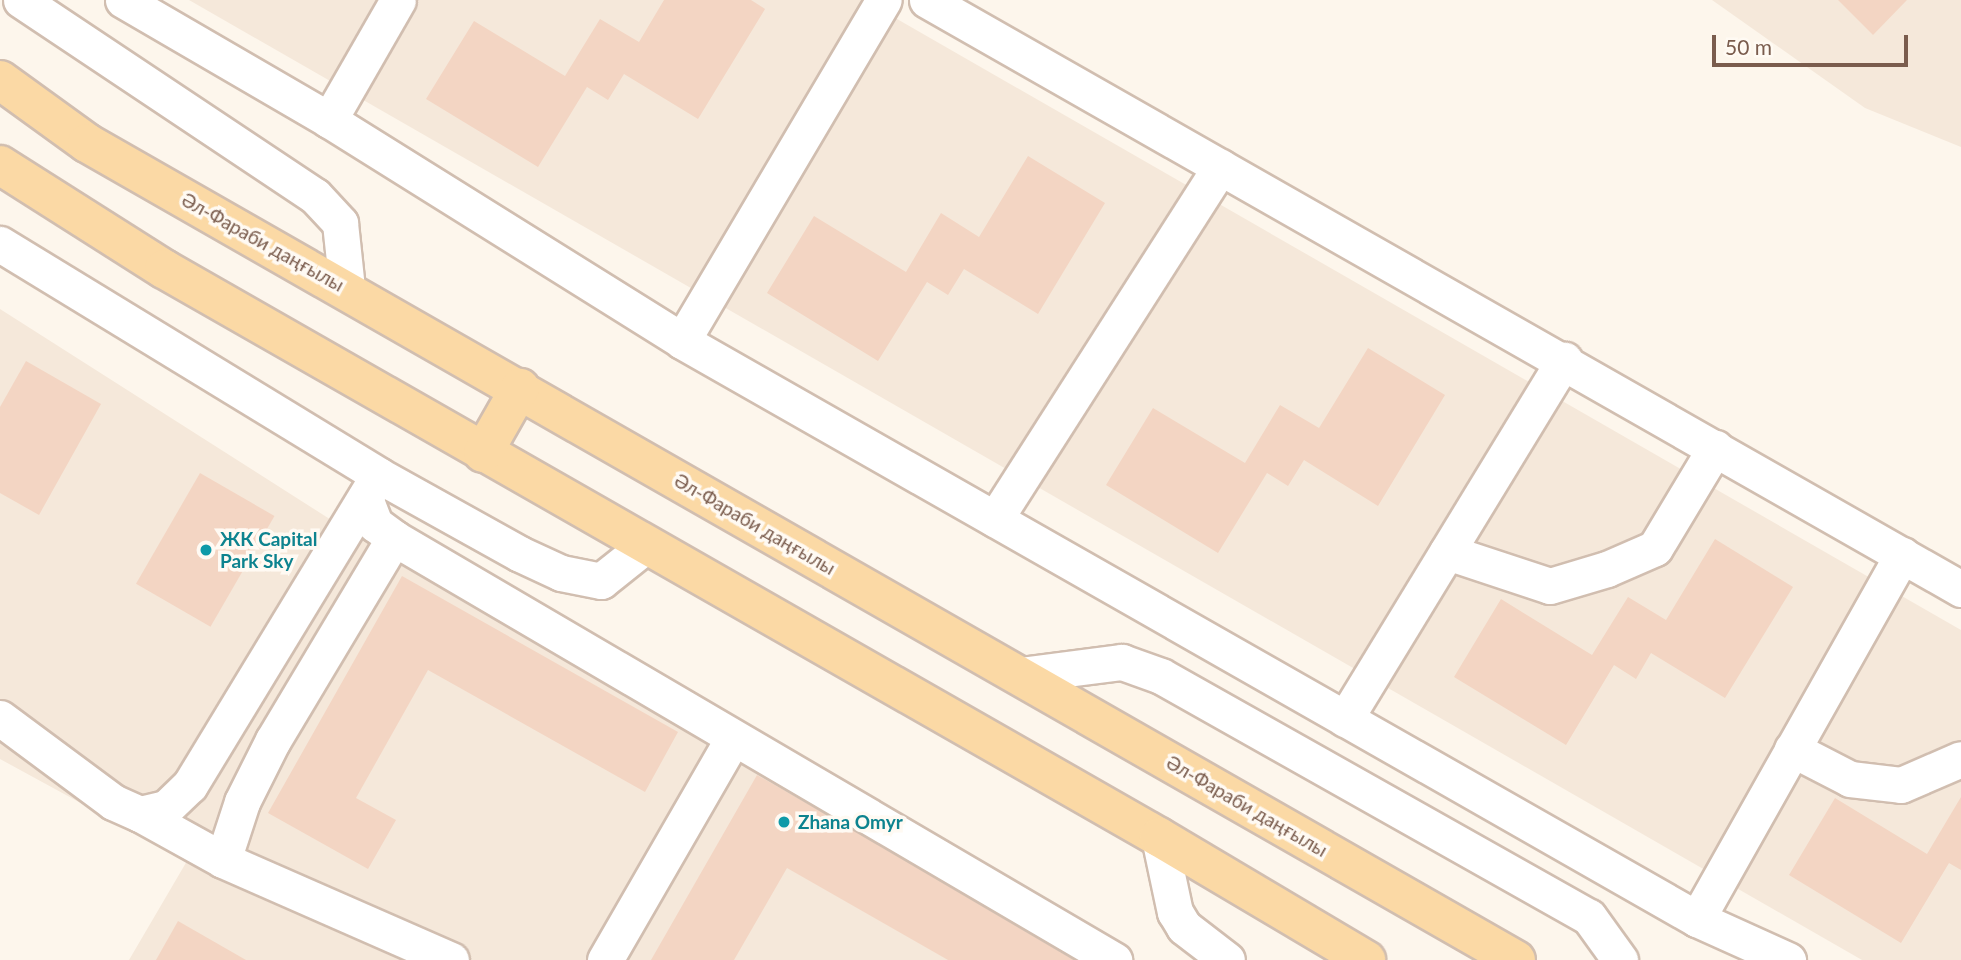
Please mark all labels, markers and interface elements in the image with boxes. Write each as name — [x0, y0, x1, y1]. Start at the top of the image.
scale bar — [1716, 21, 1912, 65]
text: 50 m — [1725, 34, 1772, 59]
street label: Әл-Фараби даңғылы — [178, 188, 348, 296]
street label: Әл-Фараби даңғылы — [670, 469, 840, 579]
place label: ЖК Capital Park Sky — [220, 528, 317, 572]
marker: ЖК Capital Park Sky — [198, 542, 214, 558]
street label: Әл-Фараби даңғылы — [1162, 751, 1332, 861]
place label: Zhana Omyr — [798, 811, 903, 833]
marker: Zhana Omyr — [776, 814, 792, 830]

